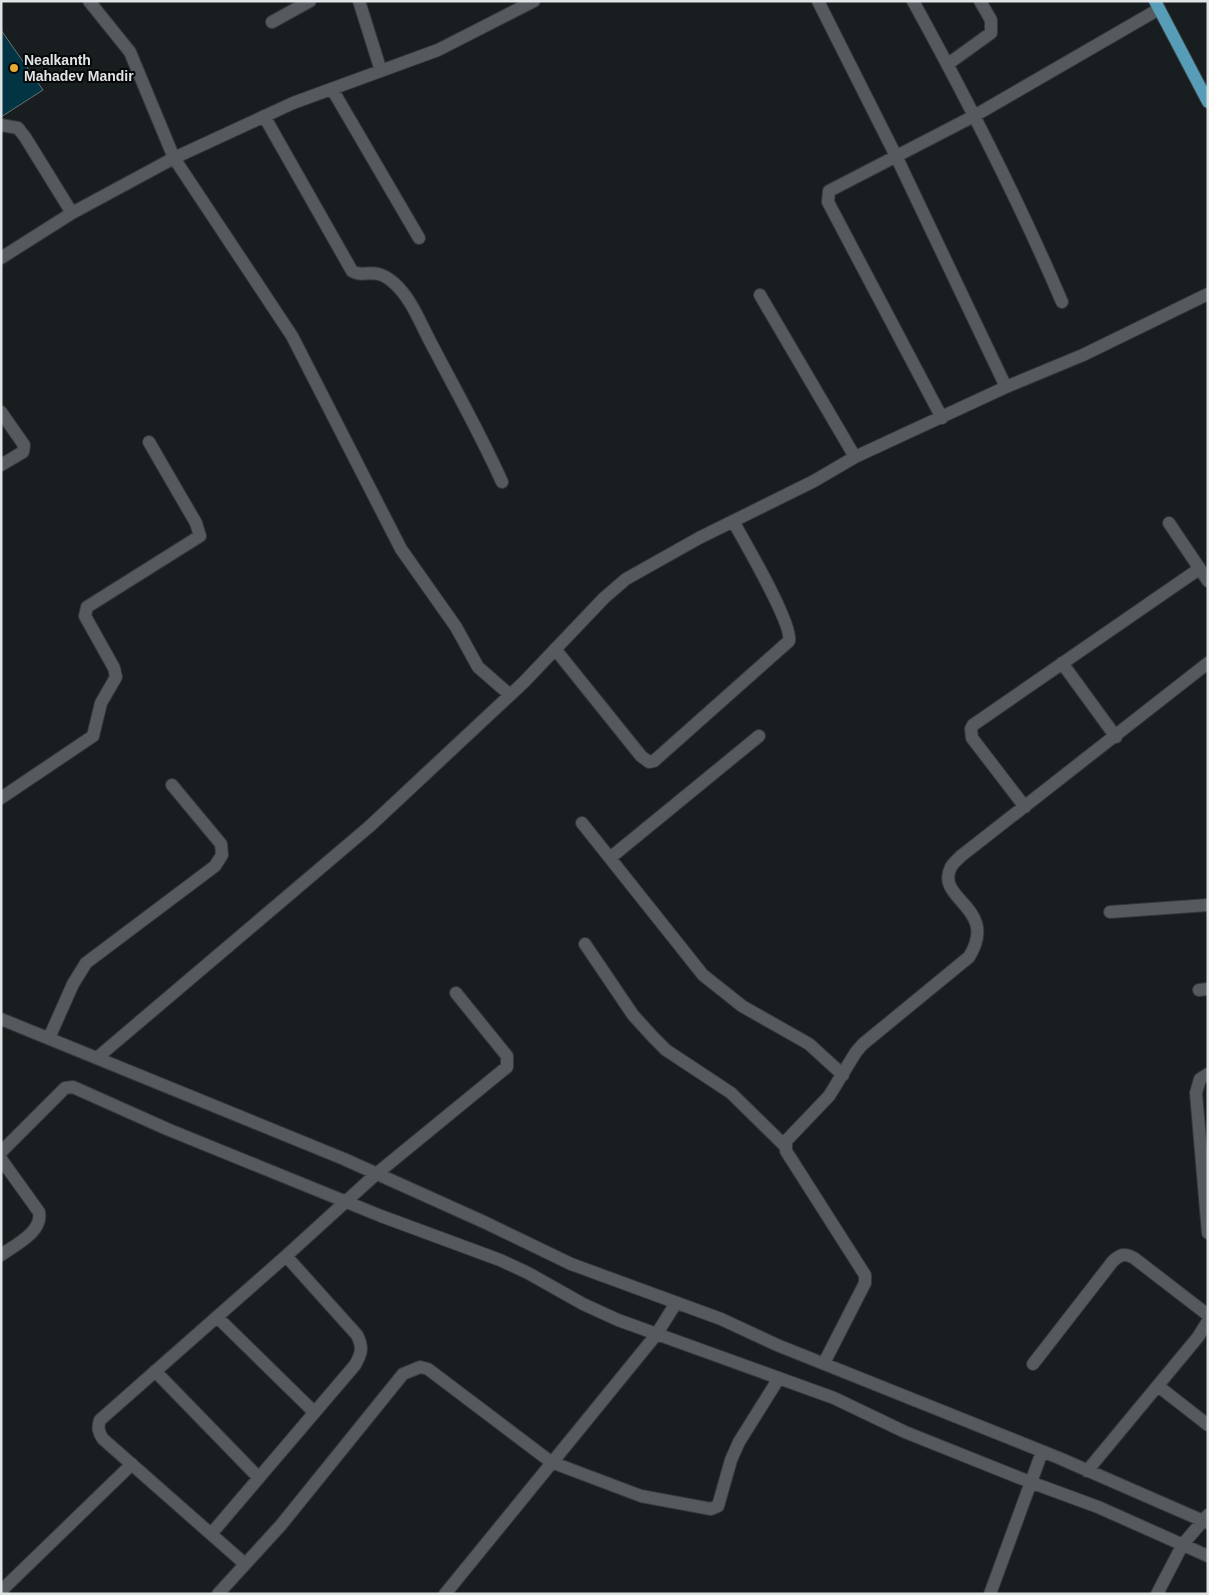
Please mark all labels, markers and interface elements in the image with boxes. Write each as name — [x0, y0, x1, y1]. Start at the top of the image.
place label: Nealkanth Mahadev Mandir — [24, 52, 134, 84]
marker: Nealkanth Mahadev Mandir — [8, 62, 20, 74]

